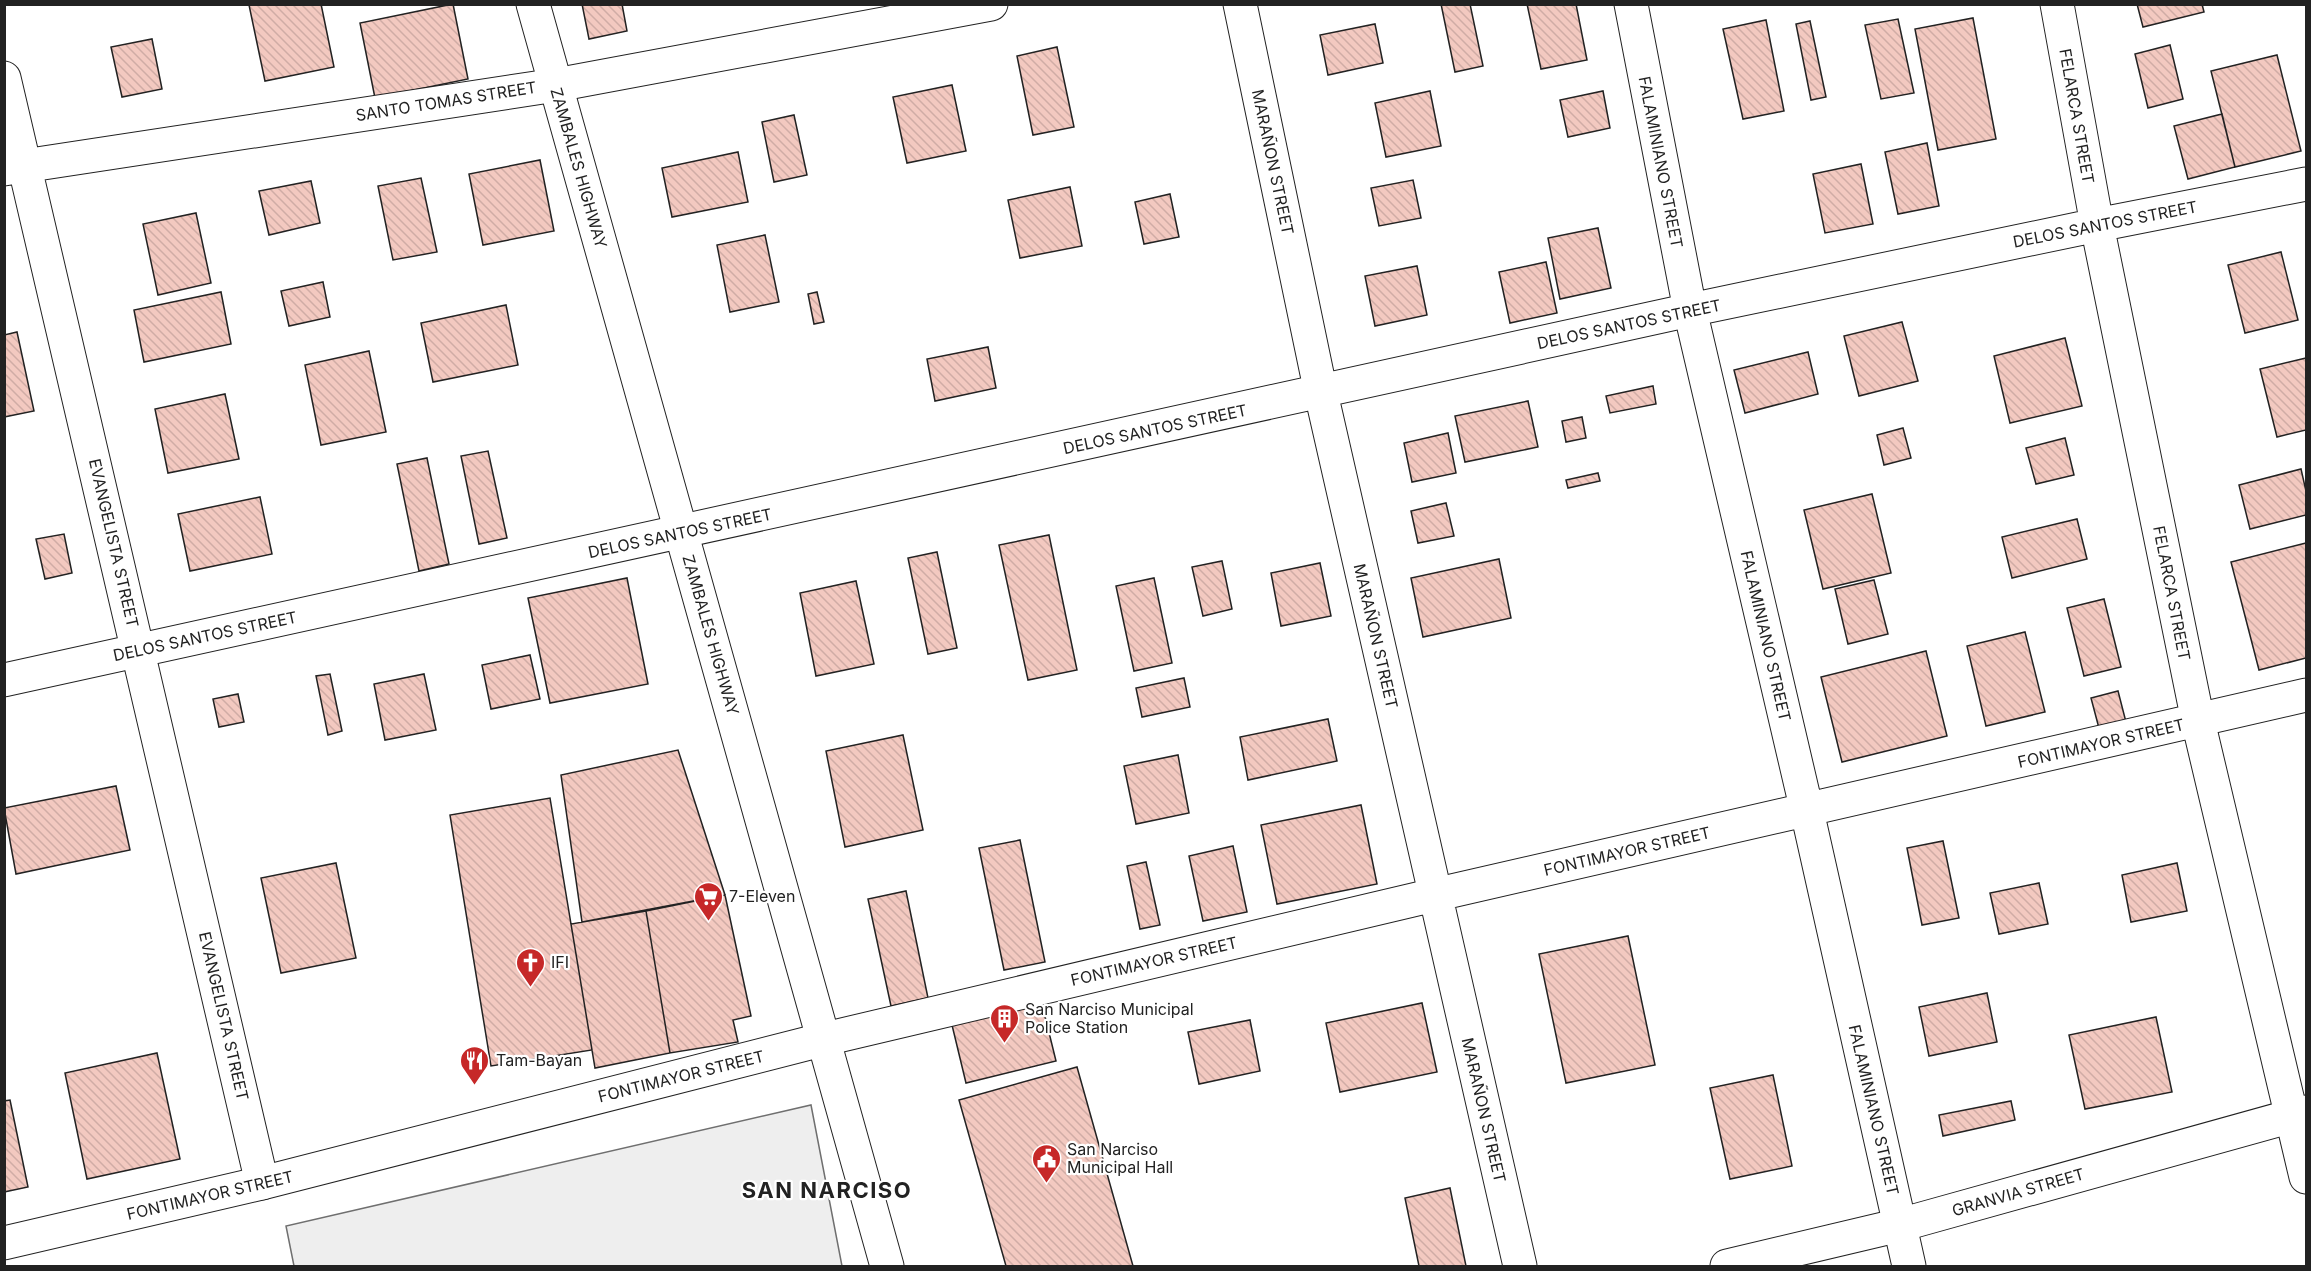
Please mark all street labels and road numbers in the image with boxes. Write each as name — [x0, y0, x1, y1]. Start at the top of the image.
street label: FELARCA STREET — [2055, 47, 2099, 185]
street label: FALAMINIANO STREET — [1635, 74, 1687, 250]
street label: SANTO TOMAS STREET — [354, 77, 538, 125]
street label: ZAMBALES HIGHWAY — [546, 85, 612, 251]
street label: MARAÑON STREET — [1248, 87, 1298, 237]
street label: DELOS SANTOS STREET — [2011, 196, 2199, 252]
street label: DELOS SANTOS STREET — [1535, 295, 1723, 353]
street label: DELOS SANTOS STREET — [1061, 400, 1249, 458]
street label: EVANGELISTA STREET — [85, 457, 143, 629]
street label: DELOS SANTOS STREET — [586, 504, 774, 562]
street label: FELARCA STREET — [2149, 524, 2195, 662]
street label: FALAMINIANO STREET — [1737, 549, 1795, 723]
street label: ZAMBALES HIGHWAY — [678, 552, 744, 718]
street label: MARAÑON STREET — [1350, 562, 1402, 710]
street label: DELOS SANTOS STREET — [111, 607, 299, 665]
street label: FONTIMAYOR STREET — [2016, 714, 2186, 772]
street label: FONTIMAYOR STREET — [1542, 822, 1712, 880]
street label: EVANGELISTA STREET — [195, 930, 253, 1102]
street label: FONTIMAYOR STREET — [1069, 932, 1239, 990]
street label: FALAMINIANO STREET — [1845, 1023, 1903, 1197]
street label: MARAÑON STREET — [1458, 1036, 1510, 1184]
street label: FONTIMAYOR STREET — [596, 1046, 766, 1106]
street label: GRANVIA STREET — [1950, 1164, 2086, 1220]
street label: FONTIMAYOR STREET — [125, 1166, 295, 1224]

